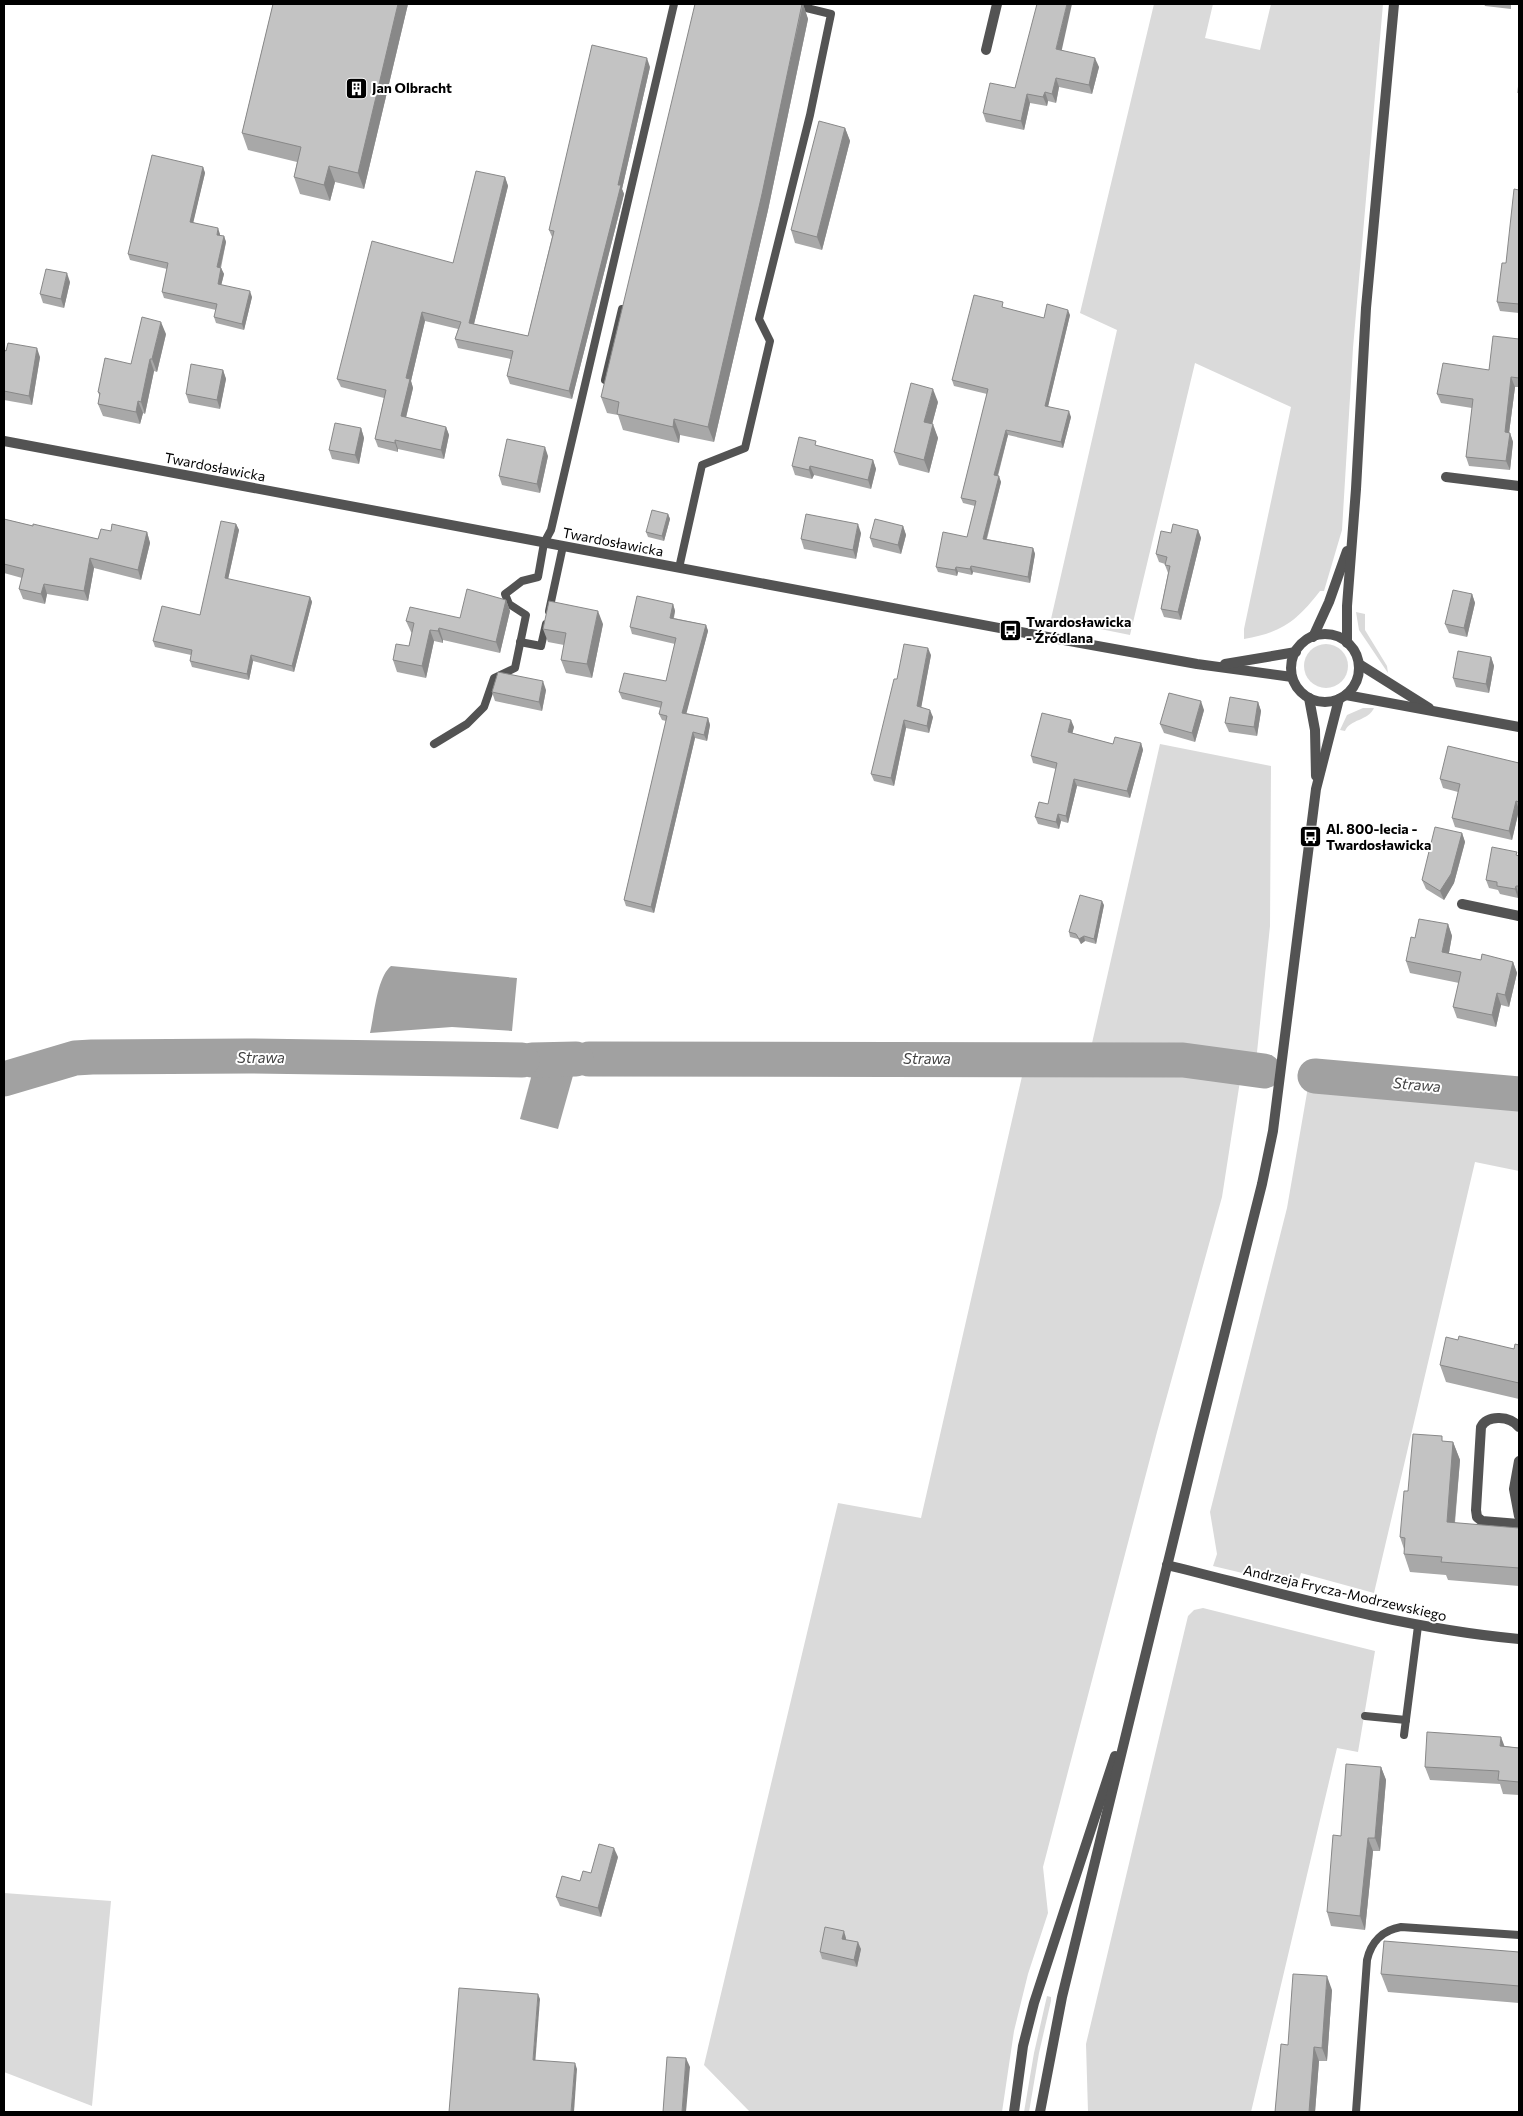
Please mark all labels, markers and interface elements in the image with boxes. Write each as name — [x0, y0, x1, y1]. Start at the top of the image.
building icon: Jan Olbracht — [344, 76, 368, 100]
place label: Jan Olbracht — [372, 79, 452, 96]
street label: Twardosławicka — [163, 448, 267, 485]
street label: Twardosławicka — [561, 523, 665, 560]
place label: Twardosławicka - Źródlana — [1026, 613, 1132, 646]
bus stop icon: Twardosławicka - Źródlana — [998, 618, 1022, 642]
place label: Al. 800-lecia - Twardosławicka — [1326, 820, 1432, 853]
bus stop icon: Al. 800-lecia - Twardosławicka — [1298, 825, 1322, 849]
water label: Strawa — [237, 1048, 285, 1066]
water label: Strawa — [903, 1049, 951, 1067]
water label: Strawa — [1392, 1073, 1442, 1095]
street label: Andrzeja Frycza-Modrzewskiego — [1242, 1561, 1448, 1624]

